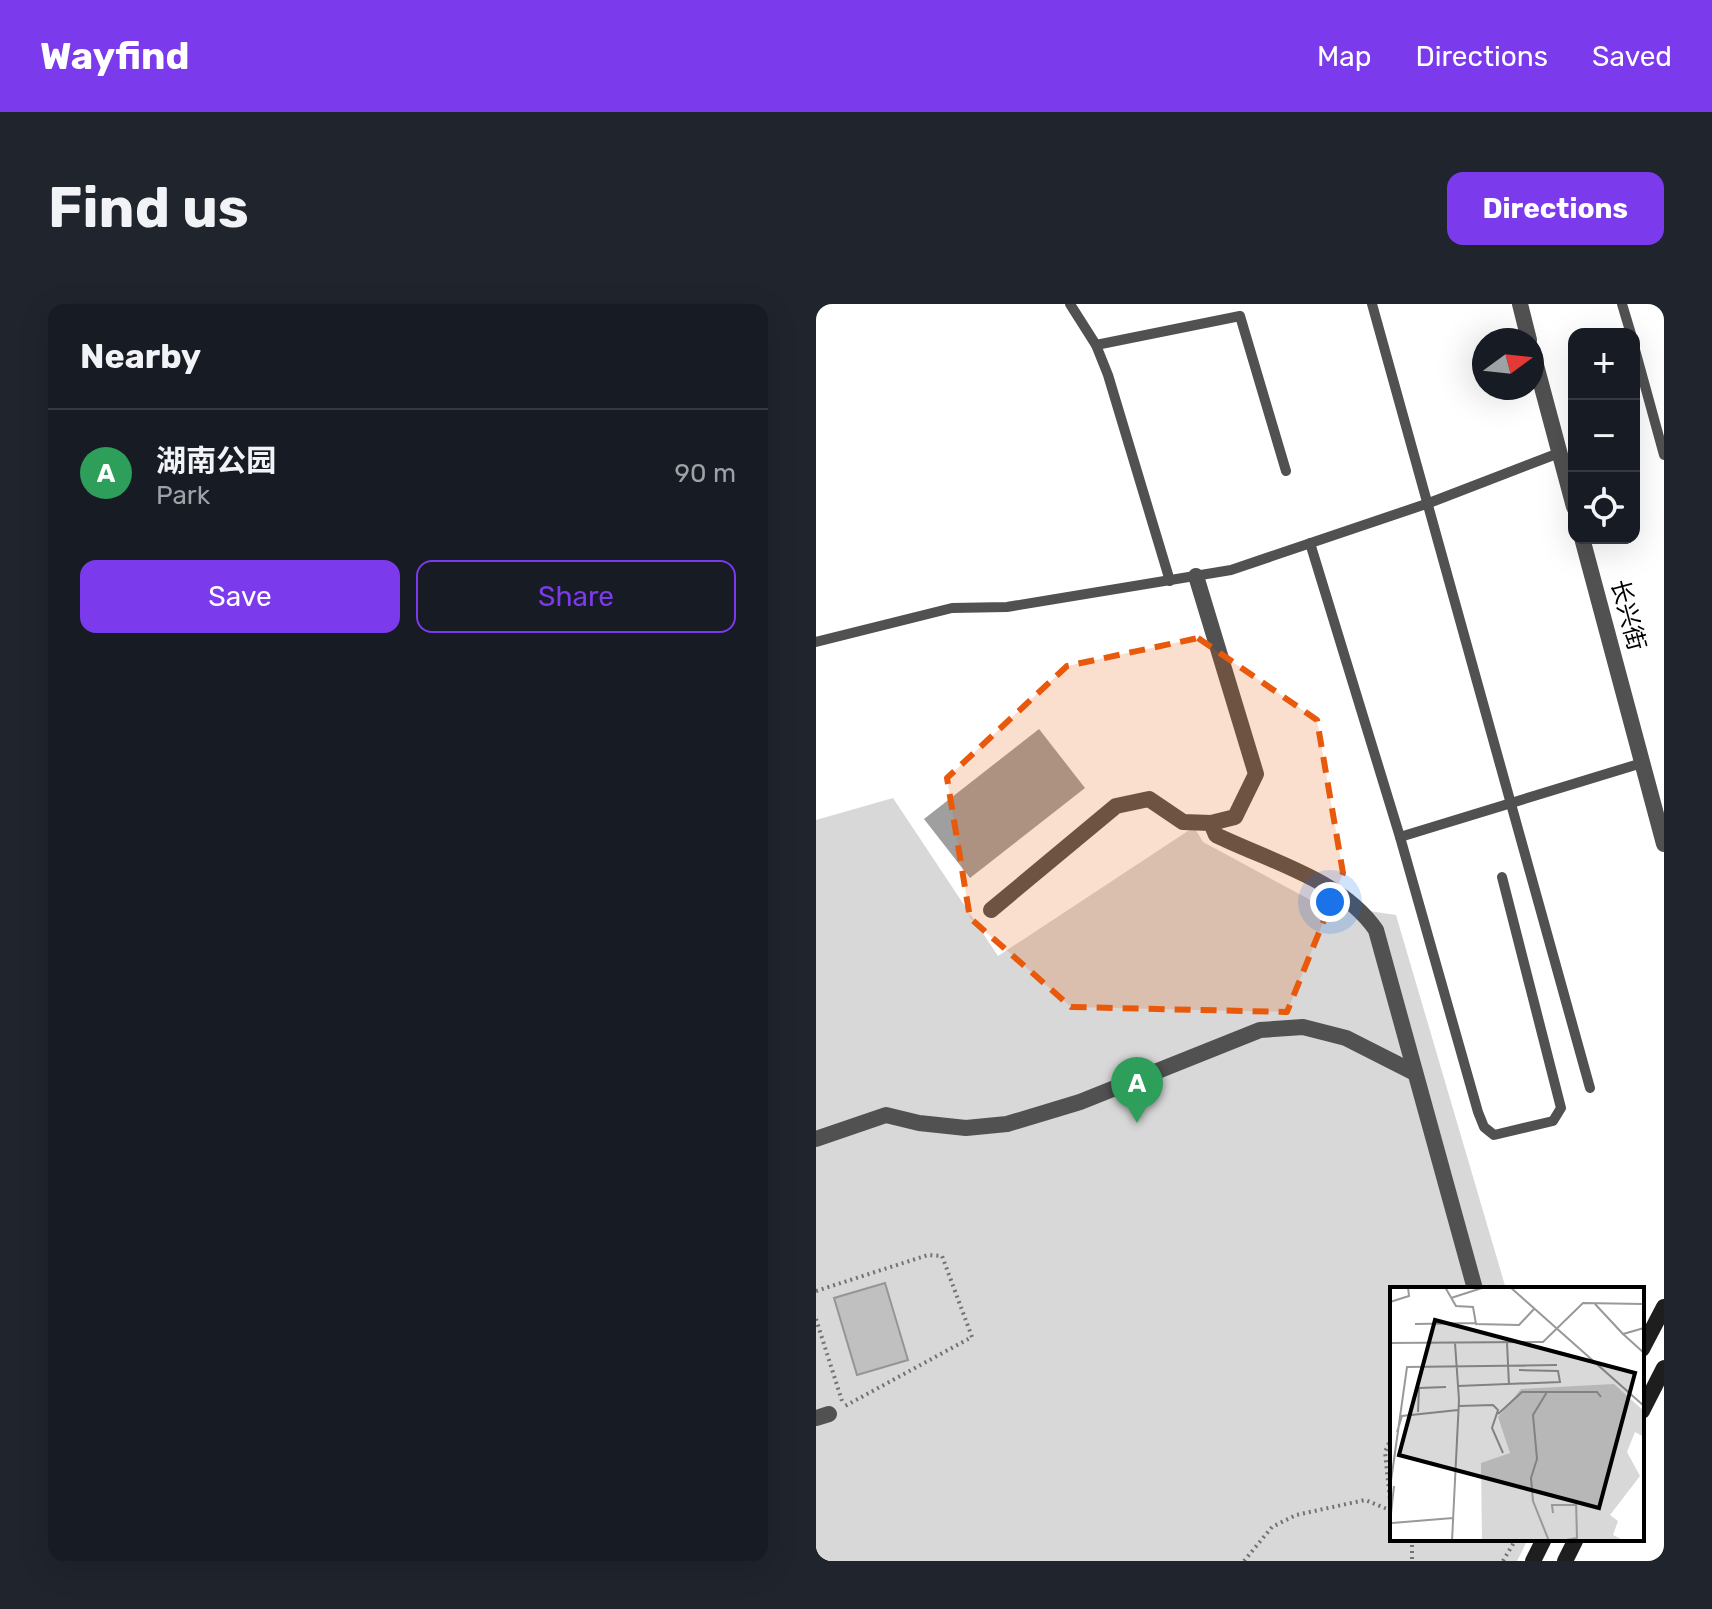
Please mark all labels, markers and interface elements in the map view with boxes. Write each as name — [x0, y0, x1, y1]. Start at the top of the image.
text: Wayfind — [40, 33, 189, 79]
text: Map — [1317, 40, 1371, 73]
text: Directions — [1415, 40, 1548, 73]
text: Saved — [1592, 40, 1672, 73]
button: Directions — [1447, 172, 1664, 245]
text: Find us — [48, 175, 249, 241]
north arrow — [1472, 328, 1544, 400]
map controls — [1568, 328, 1640, 544]
button: + — [1568, 328, 1640, 400]
text: Nearby — [80, 336, 201, 377]
button: − — [1568, 400, 1640, 472]
text: 湖南公园 — [156, 443, 276, 479]
text: A — [97, 458, 115, 489]
text: 90 m — [675, 458, 736, 489]
button: locate — [1568, 472, 1640, 544]
text: Park — [156, 480, 210, 511]
button: Save — [80, 560, 400, 633]
button: Share — [416, 560, 736, 633]
street label: 长兴街 — [1605, 577, 1651, 653]
your location — [1310, 882, 1350, 922]
pin: A — [1111, 1057, 1163, 1123]
inset map — [1390, 1287, 1644, 1541]

